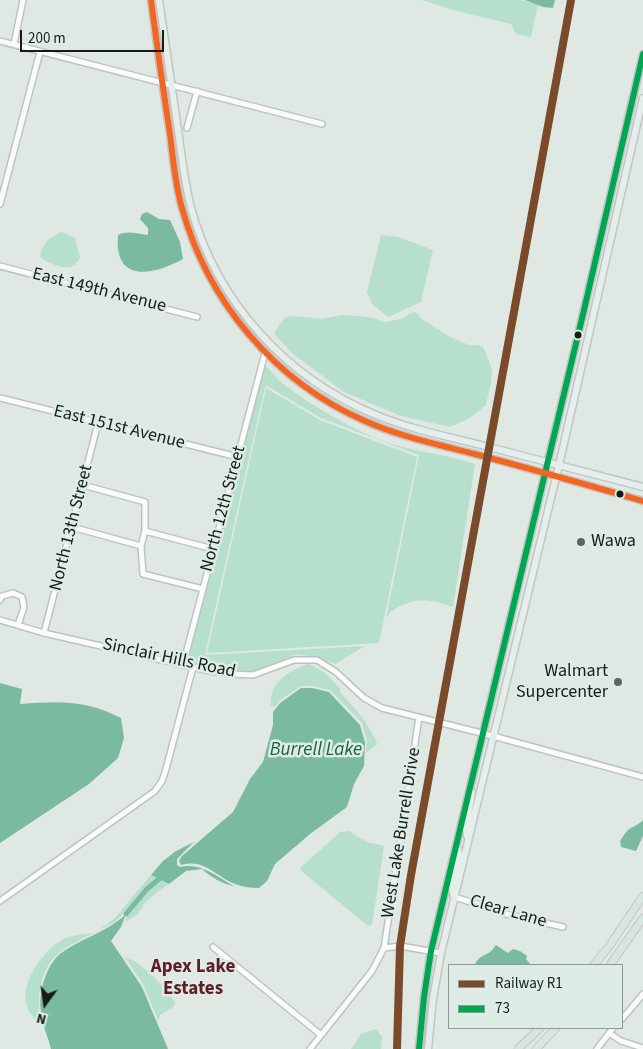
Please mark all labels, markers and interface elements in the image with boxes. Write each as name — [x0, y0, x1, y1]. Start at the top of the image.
scale bar — [22, 20, 166, 52]
text: 200 m — [28, 28, 66, 49]
street label: East 149th Avenue — [30, 264, 168, 318]
unlabelled marker — [573, 330, 583, 340]
street label: East 151st Avenue — [51, 401, 187, 455]
street label: North 12th Street — [197, 444, 251, 574]
street label: North 13th Street — [46, 463, 98, 593]
unlabelled marker — [615, 489, 625, 499]
place label: Wawa — [591, 531, 636, 553]
marker: Wawa — [575, 536, 587, 548]
street label: Sinclair Hills Road — [101, 634, 237, 684]
place label: Walmart Supercenter — [516, 661, 608, 704]
marker: Walmart Supercenter — [612, 676, 624, 688]
water label: Burrell Lake — [270, 740, 362, 762]
street label: West Lake Burrell Drive — [378, 746, 426, 920]
street label: Clear Lane — [467, 891, 549, 933]
district label: Apex Lake Estates — [151, 957, 235, 1001]
legend — [448, 964, 623, 1029]
text: Railway R1 — [495, 973, 563, 994]
north arrow — [20, 979, 70, 1029]
text: 73 — [495, 998, 510, 1019]
text: N — [34, 1008, 48, 1029]

